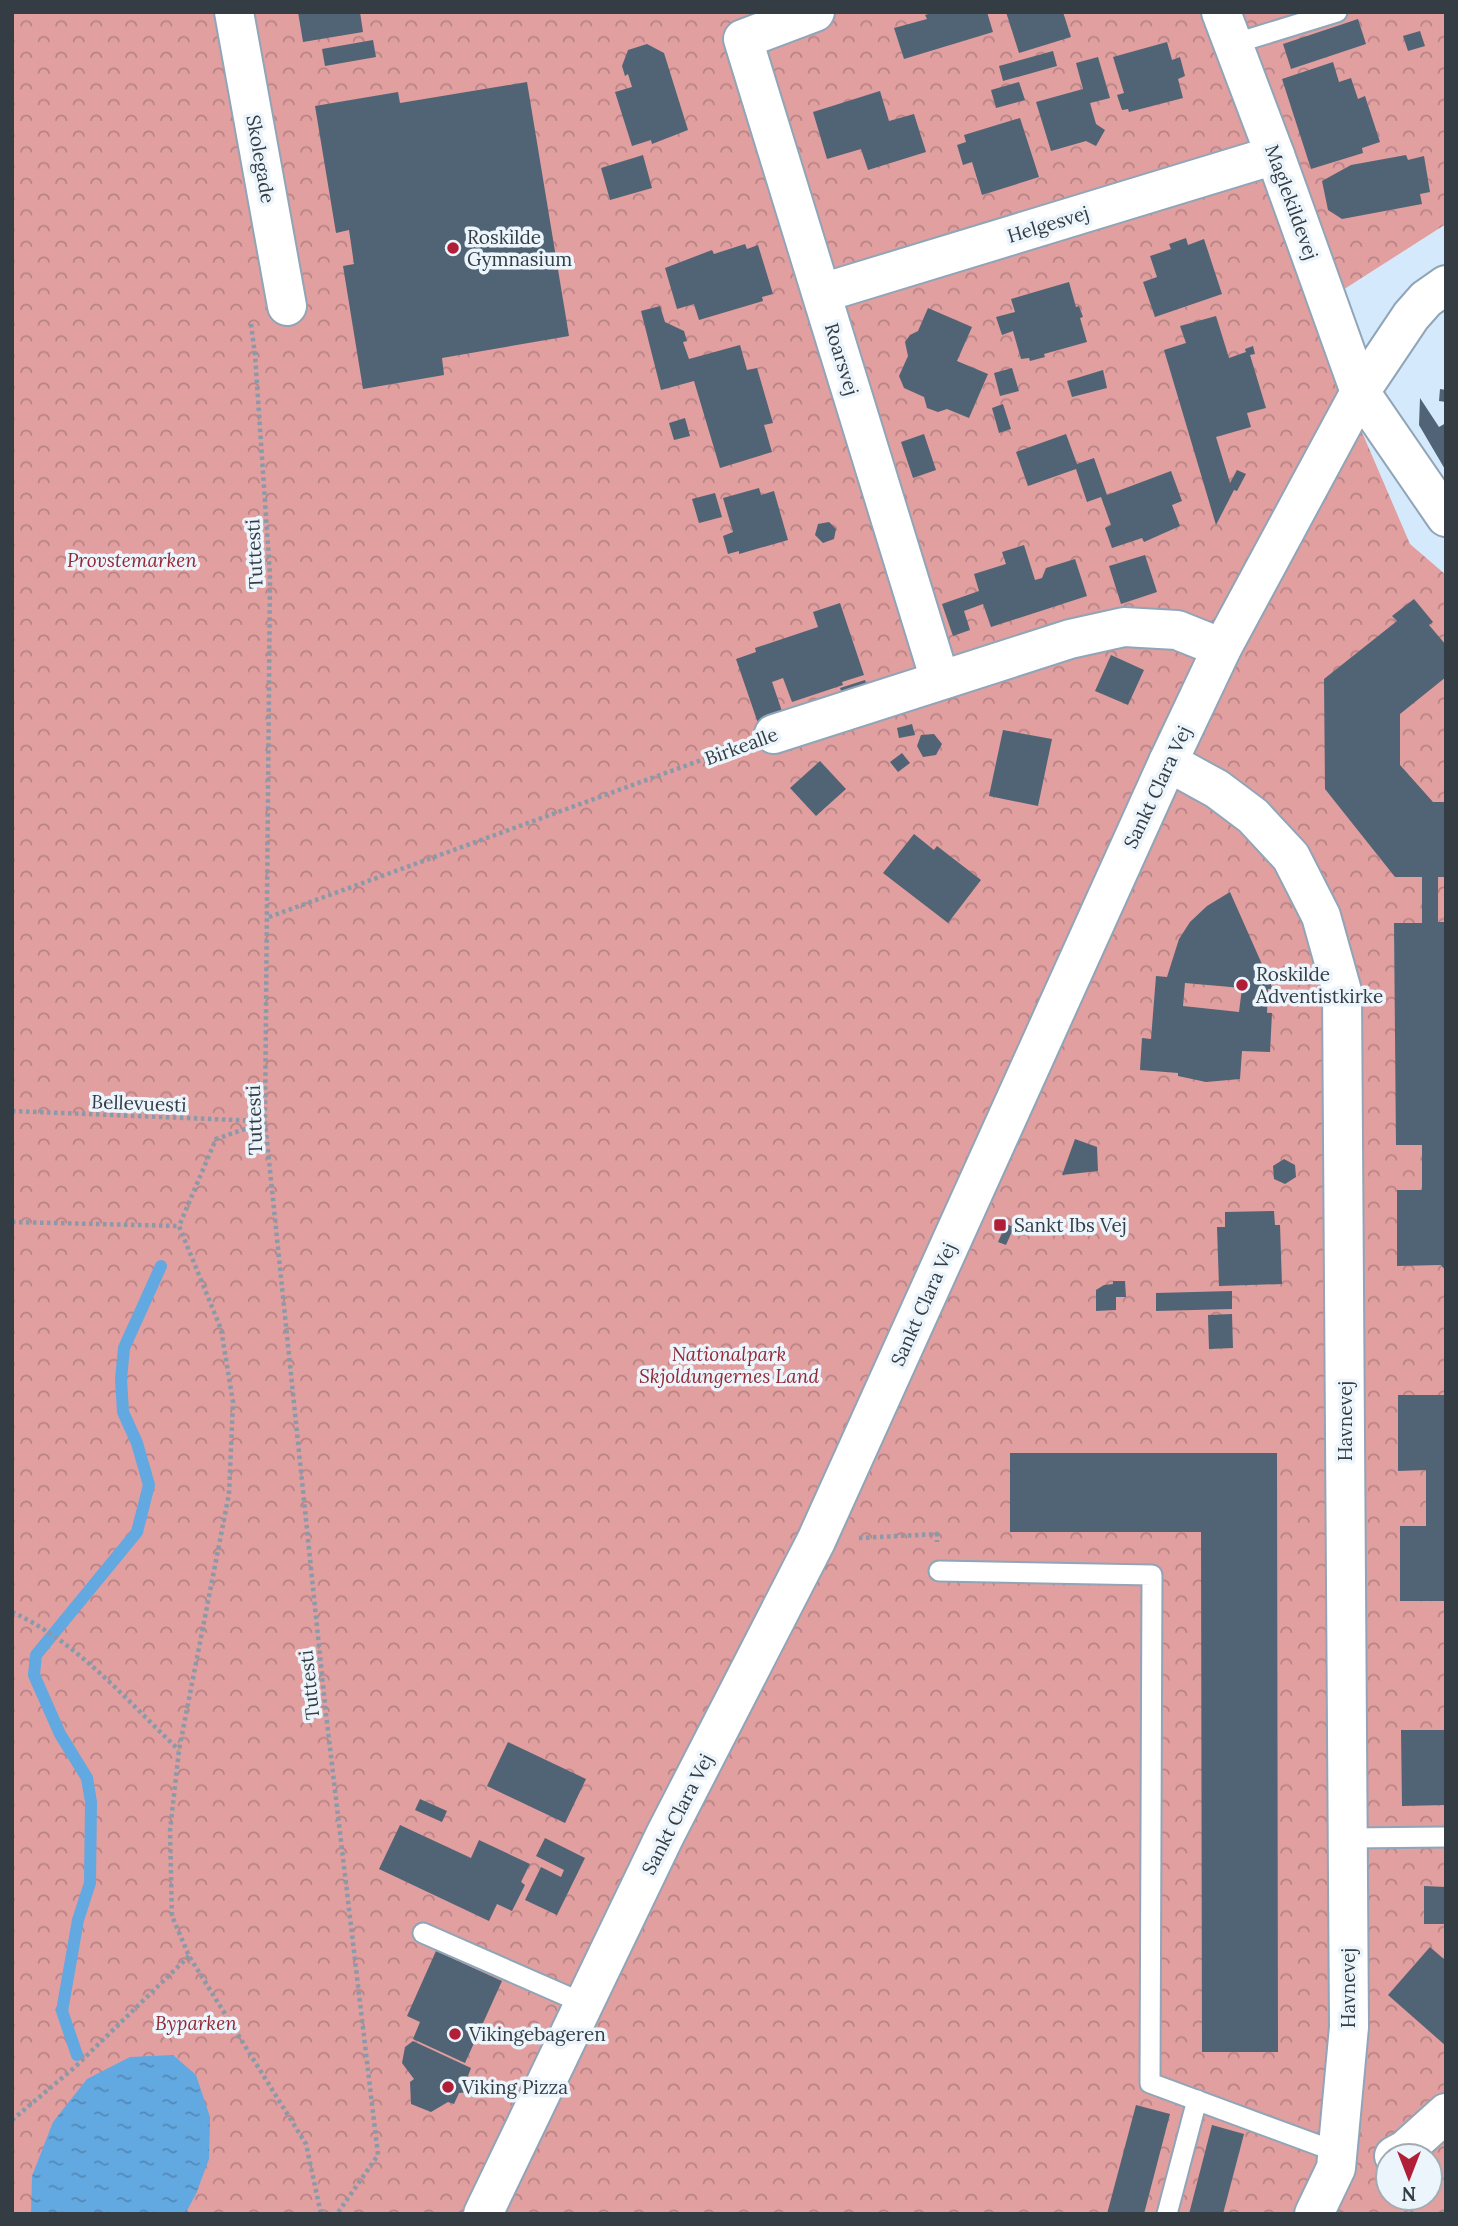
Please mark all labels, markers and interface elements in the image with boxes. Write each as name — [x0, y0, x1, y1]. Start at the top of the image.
street label: Skolegade — [241, 113, 281, 205]
street label: Maglekildevej — [1260, 141, 1324, 263]
street label: Helgesvej — [1004, 200, 1092, 248]
place label: Roskilde Gymnasium — [467, 225, 572, 271]
marker: Roskilde Gymnasium — [445, 240, 461, 256]
street label: Roarsvej — [820, 320, 864, 398]
street label: Tuttesti — [240, 518, 268, 590]
park label: Provstemarken — [67, 548, 197, 572]
street label: Birkealle — [701, 722, 781, 770]
street label: Sankt Clara Vej — [1118, 722, 1196, 852]
place label: Roskilde Adventistkirke — [1255, 962, 1383, 1008]
marker: Roskilde Adventistkirke — [1234, 977, 1250, 993]
street label: Tuttesti — [241, 1085, 267, 1155]
street label: Bellevuesti — [91, 1089, 187, 1117]
place label: Sankt Ibs Vej — [1014, 1213, 1127, 1237]
marker: Sankt Ibs Vej — [992, 1217, 1008, 1233]
street label: Sankt Clara Vej — [885, 1238, 961, 1370]
park label: Nationalpark Skjoldungernes Land — [639, 1342, 819, 1388]
street label: Havnevej — [1333, 1381, 1357, 1461]
street label: Tuttesti — [293, 1649, 325, 1721]
street label: Sankt Clara Vej — [636, 1749, 718, 1879]
street label: Havnevej — [1336, 1948, 1360, 2028]
park label: Byparken — [155, 2011, 237, 2035]
place label: Vikingebageren — [468, 2022, 606, 2046]
marker: Vikingebageren — [447, 2026, 463, 2042]
place label: Viking Pizza — [461, 2075, 568, 2099]
marker: Viking Pizza — [440, 2079, 456, 2095]
north arrow — [1374, 2142, 1444, 2212]
text: N — [1401, 2182, 1416, 2206]

